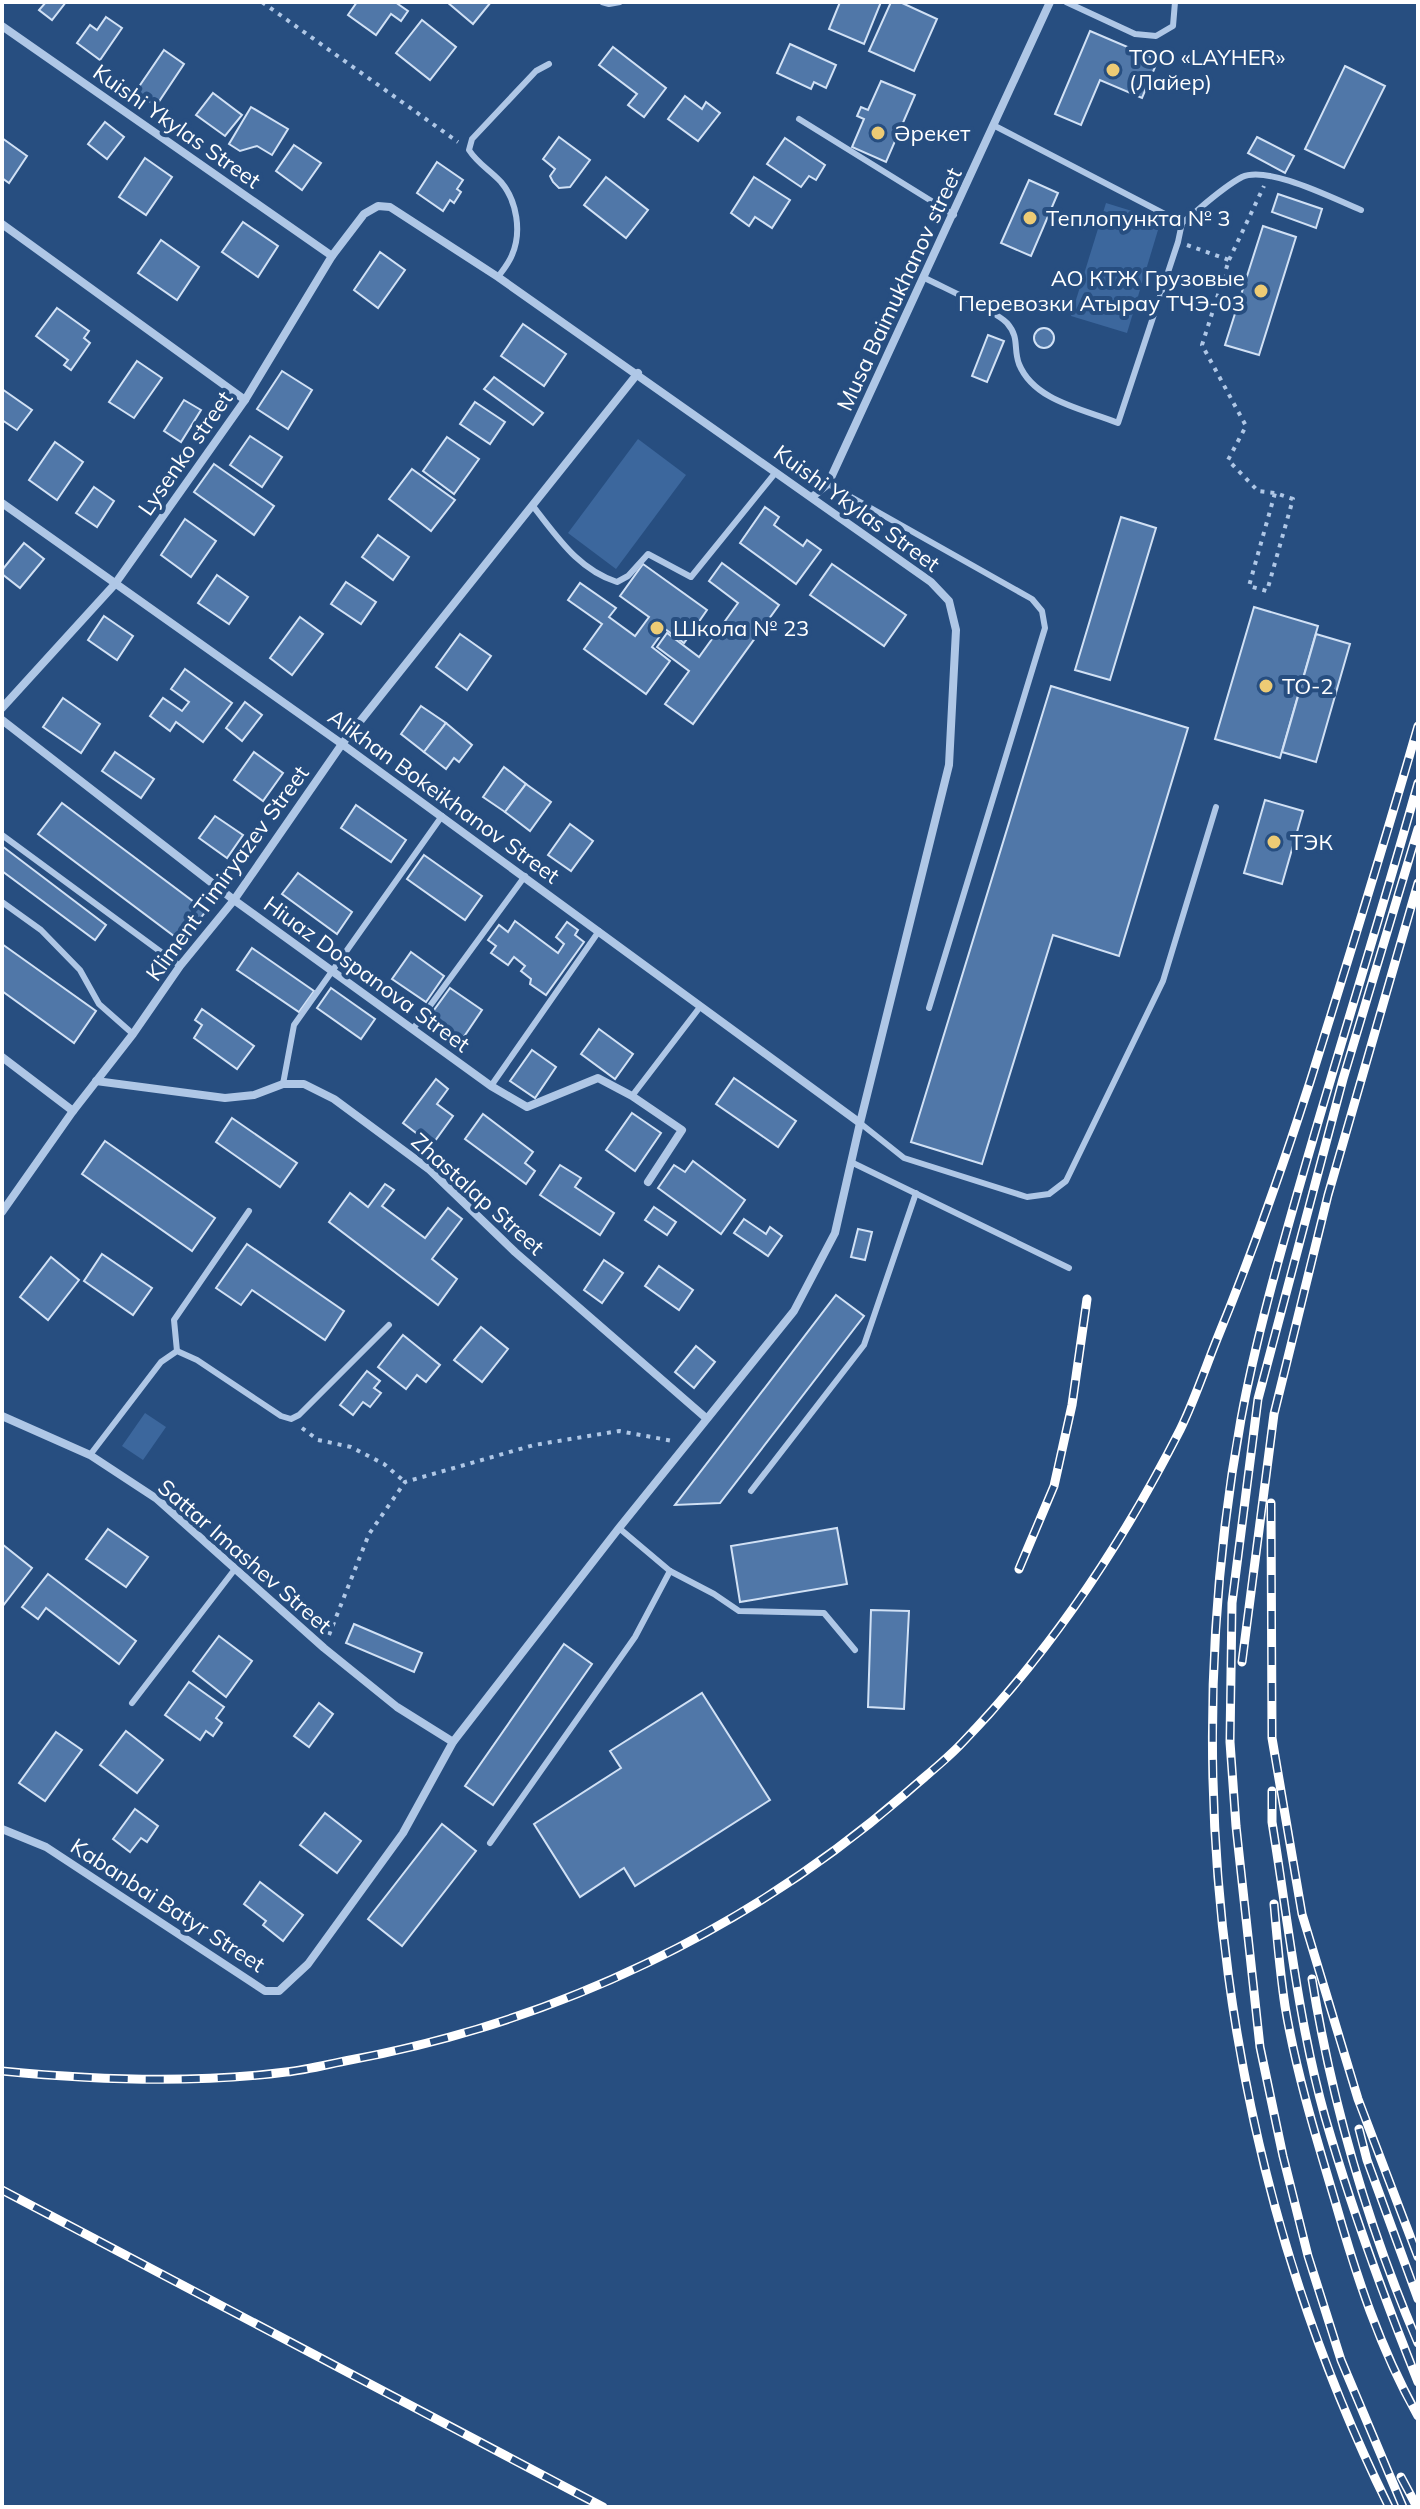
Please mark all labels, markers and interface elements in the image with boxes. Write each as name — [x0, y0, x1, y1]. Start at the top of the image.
place label: ТОО «LAYHER» (Лайер) — [1129, 43, 1286, 96]
street label: Kuishi Ykylas Street — [88, 58, 267, 195]
marker: ТОО «LAYHER» (Лайер) — [1104, 61, 1122, 79]
place label: Әрекет — [894, 119, 970, 147]
marker: Әрекет — [869, 124, 887, 142]
street label: Musa Baimukhanov street — [830, 163, 968, 415]
place label: Теплопункта № 3 — [1046, 204, 1231, 232]
marker: Теплопункта № 3 — [1021, 209, 1039, 227]
place label: АО КТЖ Грузовые Перевозки Атырау ТЧЭ-03 — [958, 264, 1245, 317]
marker: АО КТЖ Грузовые Перевозки Атырау ТЧЭ-03 — [1252, 282, 1270, 300]
street label: Lysenko street — [132, 385, 238, 521]
street label: Kuishi Ykylas Street — [769, 438, 946, 578]
place label: Школа № 23 — [673, 614, 809, 642]
marker: Школа № 23 — [648, 619, 666, 637]
place label: ТО-2 — [1282, 672, 1334, 700]
marker: ТО-2 — [1257, 677, 1275, 695]
street label: Alikhan Bokeikhanov Street — [323, 703, 566, 890]
street label: Kliment Timiryazev Street — [139, 759, 315, 986]
place label: ТЭК — [1290, 828, 1333, 856]
marker: ТЭК — [1265, 833, 1283, 851]
street label: Hiuaz Dospanova Street — [258, 890, 476, 1058]
street label: Zhastalap Street — [406, 1127, 550, 1261]
street label: Sattar Imashev Street — [152, 1473, 338, 1639]
street label: Kabanbai Batyr Street — [66, 1832, 271, 1978]

